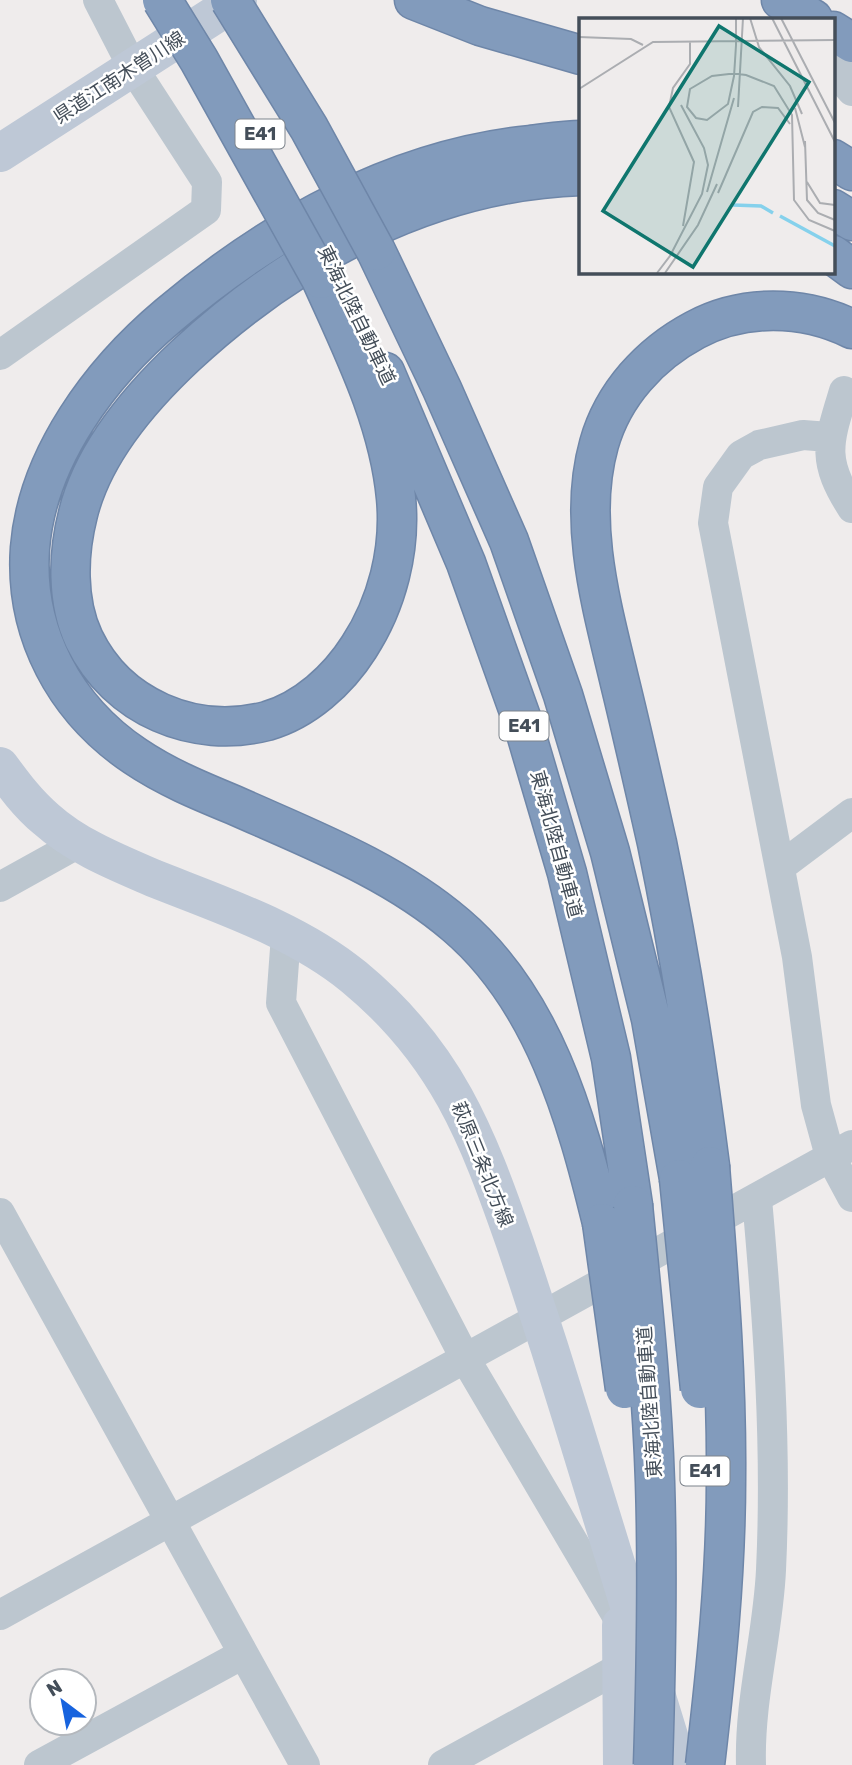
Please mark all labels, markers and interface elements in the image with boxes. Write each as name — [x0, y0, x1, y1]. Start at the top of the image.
inset map — [579, 18, 834, 273]
street label: 県道江南木曽川線 — [49, 26, 189, 128]
road number: E41 — [236, 119, 284, 148]
street label: 東海北陸自動車道 — [313, 242, 400, 389]
road number: E41 — [500, 712, 548, 740]
street label: 東海北陸自動車道 — [526, 768, 587, 921]
street label: 萩原三条北方線 — [447, 1098, 518, 1230]
street label: 東海北陸自動車道 — [633, 1325, 666, 1479]
road number: E41 — [680, 1456, 730, 1486]
north arrow — [28, 1667, 98, 1737]
text: N — [42, 1675, 66, 1701]

